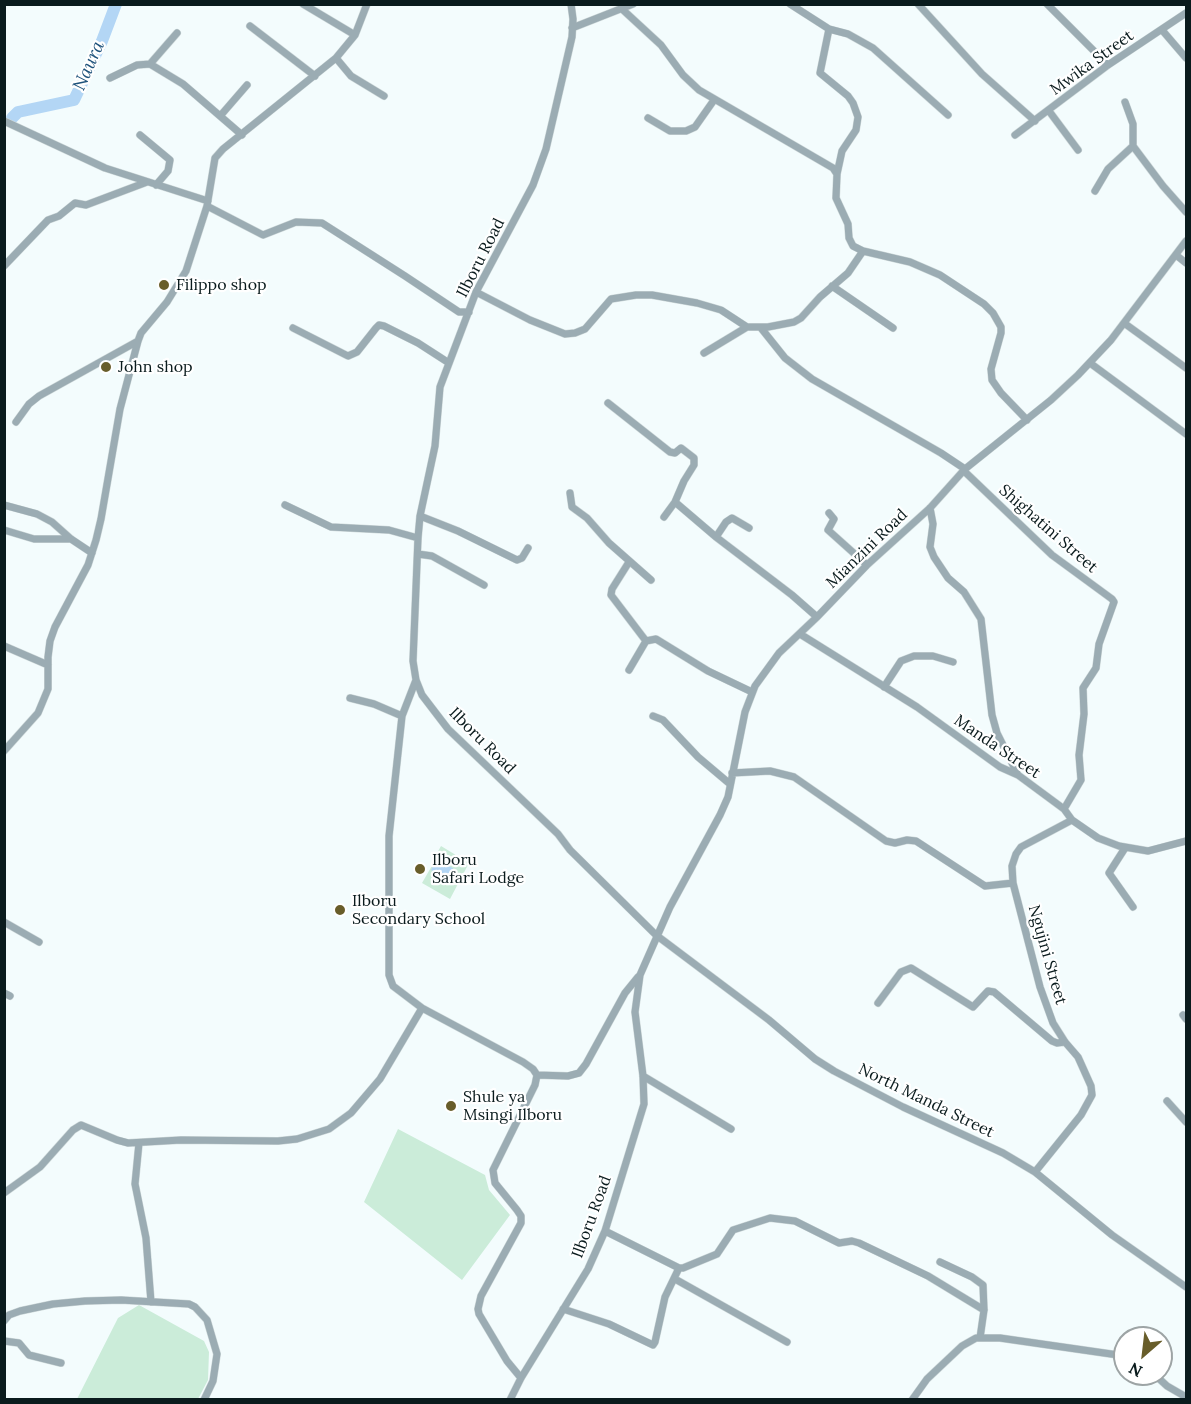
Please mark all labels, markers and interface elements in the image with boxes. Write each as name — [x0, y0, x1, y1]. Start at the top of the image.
street label: Mwika Street — [1047, 26, 1137, 100]
water label: Naura — [69, 38, 109, 94]
street label: Ilboru Road — [453, 215, 509, 301]
place label: Filippo shop — [176, 275, 267, 295]
marker: Filippo shop — [157, 278, 171, 292]
place label: John shop — [118, 357, 193, 377]
marker: John shop — [99, 360, 113, 374]
street label: Shighatini Street — [995, 481, 1101, 577]
street label: Mianzini Road — [822, 505, 912, 593]
street label: Ilboru Road — [445, 704, 519, 778]
street label: Manda Street — [950, 711, 1044, 783]
place label: Ilboru Safari Lodge — [432, 850, 524, 888]
marker: Ilboru Safari Lodge — [413, 862, 427, 876]
place label: Ilboru Secondary School — [352, 891, 485, 929]
marker: Ilboru Secondary School — [333, 903, 347, 917]
street label: Ngujini Street — [1024, 903, 1070, 1007]
street label: North Manda Street — [855, 1060, 997, 1142]
place label: Shule ya Msingi Ilboru — [463, 1087, 562, 1125]
marker: Shule ya Msingi Ilboru — [444, 1099, 458, 1113]
street label: Ilboru Road — [568, 1173, 616, 1261]
north arrow — [1113, 1326, 1173, 1386]
text: N — [1125, 1358, 1146, 1382]

